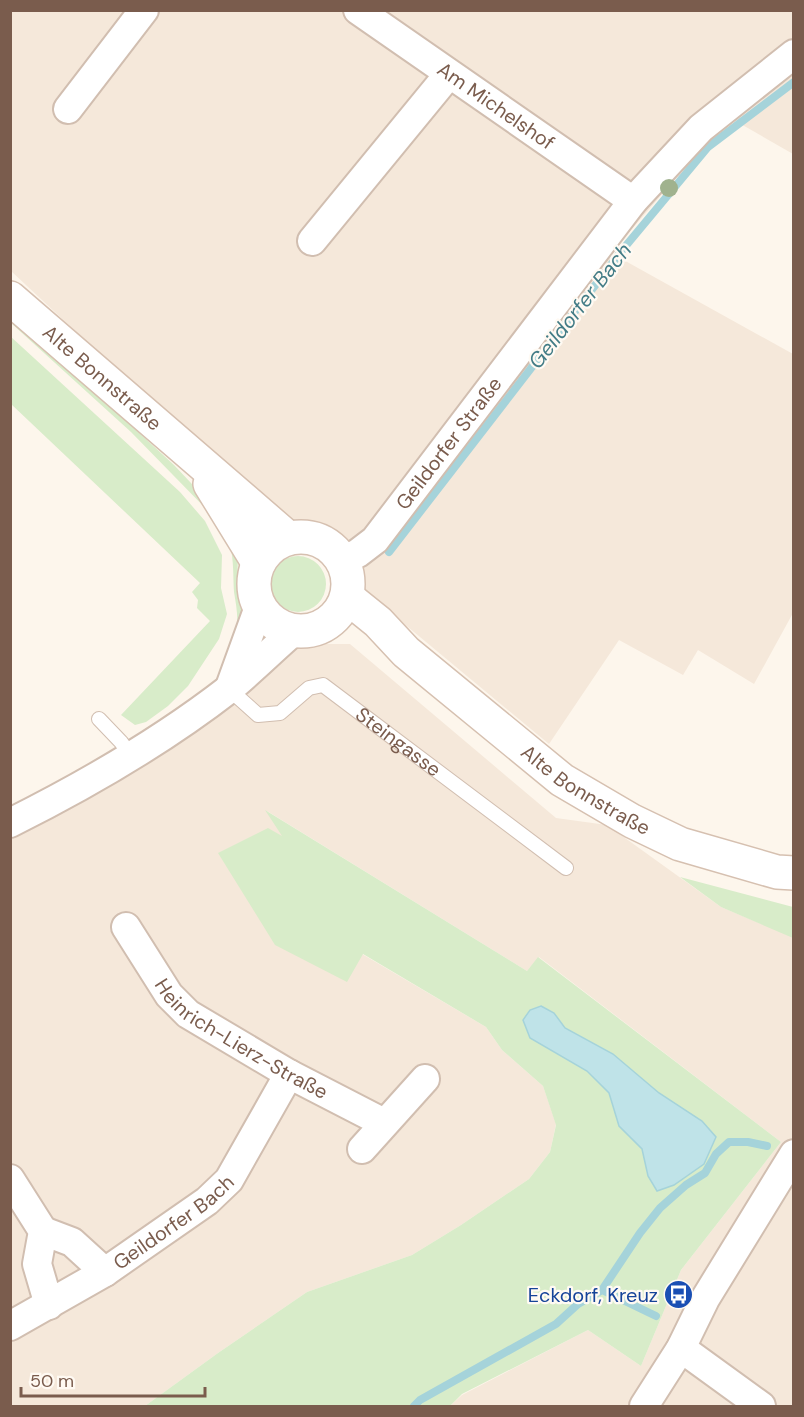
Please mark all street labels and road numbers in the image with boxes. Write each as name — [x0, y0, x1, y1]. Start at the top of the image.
street label: Am Michelshof — [432, 56, 560, 156]
street label: Alte Bonnstraße — [37, 319, 167, 436]
street label: Geildorfer Straße — [390, 372, 508, 515]
street label: Steingasse — [350, 701, 446, 782]
street label: Alte Bonnstraße — [516, 739, 655, 841]
street label: Heinrich-Lierz-Straße — [149, 974, 332, 1105]
street label: Geildorfer Bach — [108, 1169, 239, 1275]

